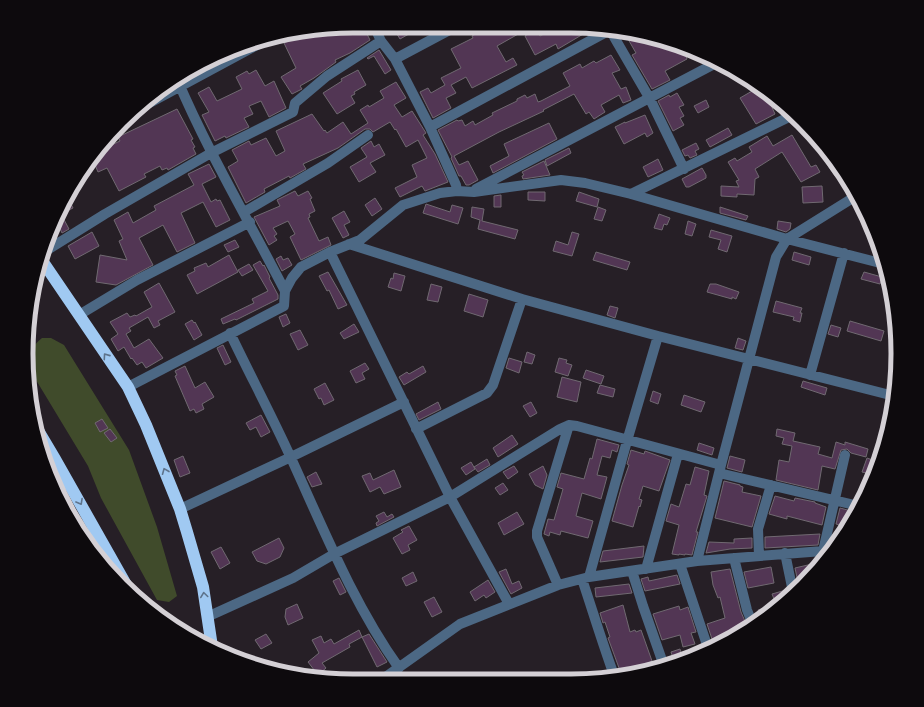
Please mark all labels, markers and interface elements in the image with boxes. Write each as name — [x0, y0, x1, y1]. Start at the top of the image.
one-way arrow — [103, 353, 111, 360]
one-way arrow — [161, 468, 169, 475]
one-way arrow — [75, 498, 82, 505]
one-way arrow — [200, 592, 209, 598]

